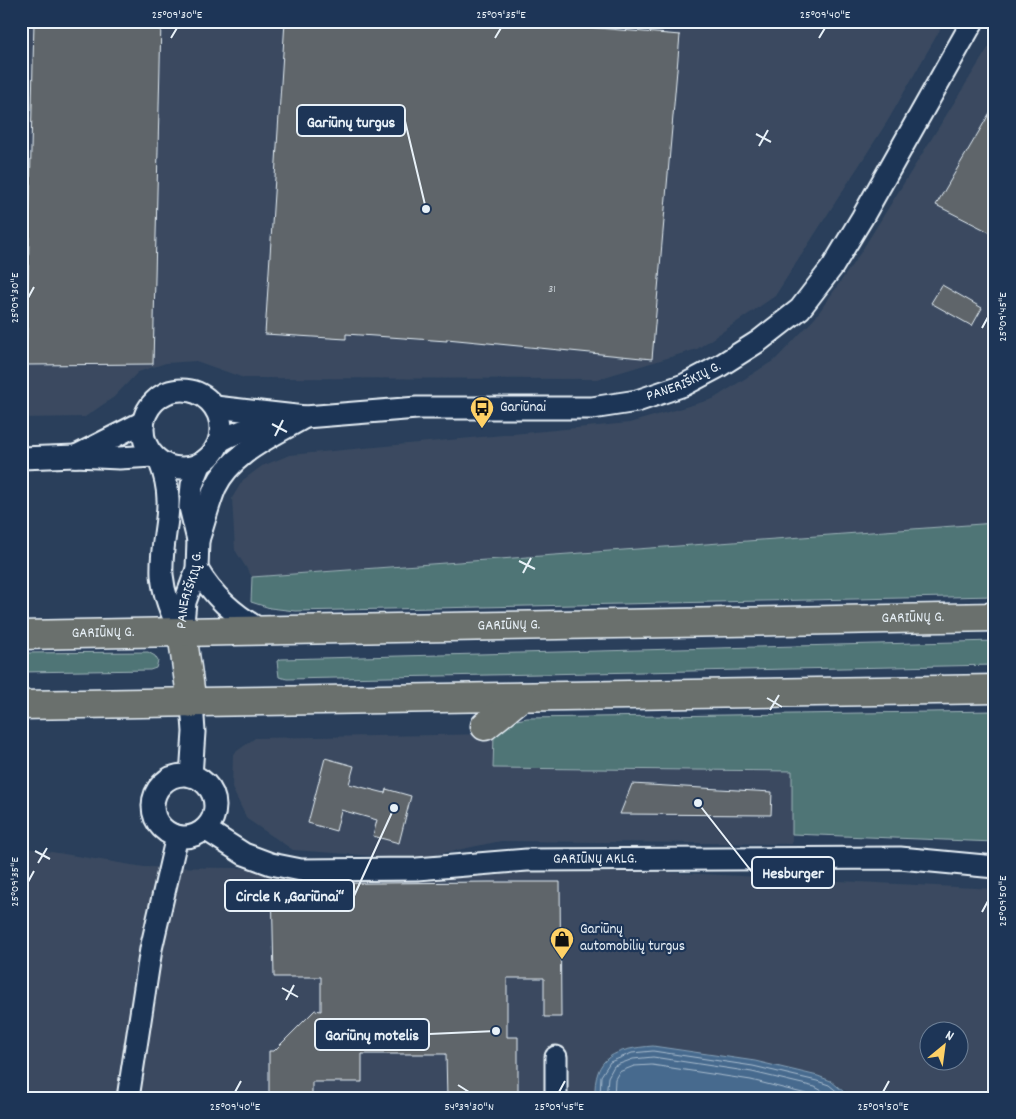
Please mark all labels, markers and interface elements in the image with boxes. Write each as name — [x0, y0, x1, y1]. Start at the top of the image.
text: 25°09'30"E — [152, 7, 203, 24]
text: 25°09'35"E — [476, 7, 526, 24]
text: 25°09'40"E — [800, 7, 851, 24]
callout: Gariūnų turgus — [297, 105, 405, 136]
text: Gariūnų turgus — [307, 112, 396, 135]
text: 25°09'30"E — [7, 272, 24, 323]
house number: 31 — [548, 281, 556, 298]
text: 25°09'45"E — [995, 292, 1012, 342]
street label: PANERIŠKIŲ G. — [644, 356, 726, 408]
bus stop icon: Gariūnai — [469, 395, 495, 429]
place label: Gariūnai — [500, 397, 546, 419]
street label: PANERIŠKIŲ G. — [171, 551, 209, 630]
street label: GARIŪNŲ G. — [881, 607, 944, 630]
street label: GARIŪNŲ G. — [477, 614, 540, 638]
street label: GARIŪNŲ G. — [71, 622, 135, 645]
street label: GARIŪNŲ AKLG. — [553, 848, 637, 871]
text: 25°09'35"E — [7, 857, 24, 907]
callout: Hesburger — [752, 857, 834, 888]
text: Hesburger — [762, 863, 825, 886]
text: 25°09'50"E — [995, 875, 1012, 926]
callout: Circle K „Gariūnai“ — [225, 880, 354, 911]
text: Circle K „Gariūnai“ — [236, 886, 344, 909]
place label: Gariūnų automobilių turgus — [580, 919, 685, 958]
shop icon: Gariūnų automobilių turgus — [549, 926, 575, 960]
callout: Gariūnų motelis — [315, 1019, 429, 1050]
north arrow — [918, 1022, 968, 1072]
text: Gariūnų motelis — [325, 1025, 419, 1048]
text: N — [941, 1026, 957, 1047]
text: 25°09'40"E — [210, 1099, 261, 1116]
text: 54°39'30"N — [444, 1099, 494, 1116]
text: 25°09'45"E — [534, 1099, 584, 1116]
text: 25°09'50"E — [858, 1099, 909, 1116]

